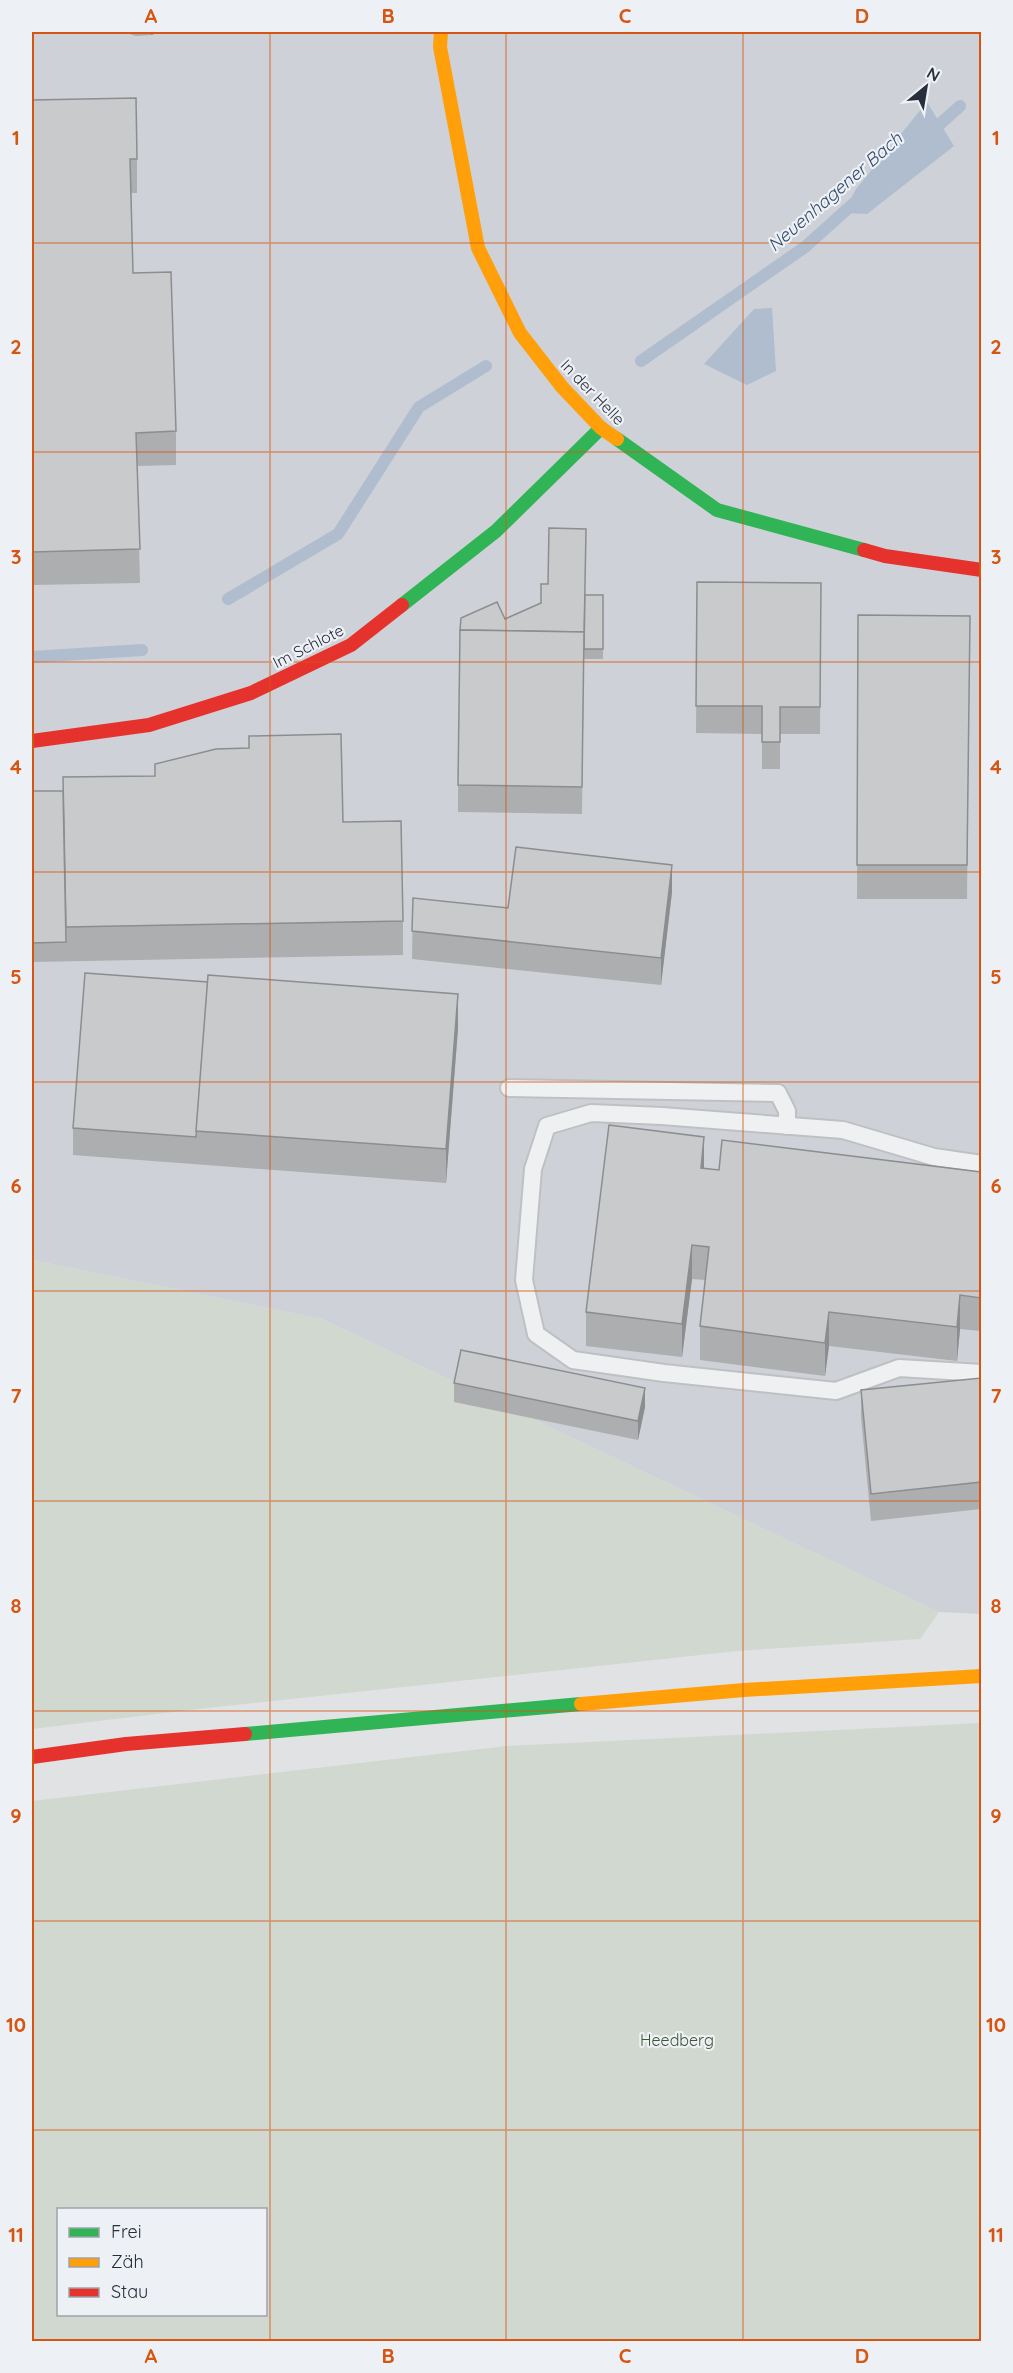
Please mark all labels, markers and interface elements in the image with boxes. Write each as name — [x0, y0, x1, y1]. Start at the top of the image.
text: A — [145, 3, 158, 28]
text: B — [381, 3, 395, 28]
text: C — [619, 3, 632, 28]
text: D — [855, 3, 869, 28]
north arrow — [896, 57, 956, 117]
text: N — [923, 62, 944, 86]
text: 1 — [12, 125, 20, 150]
text: 1 — [992, 125, 1000, 150]
water label: Neuenhagener Bach — [763, 126, 907, 256]
text: 2 — [10, 334, 22, 359]
text: 2 — [990, 334, 1002, 359]
street label: In der Helle — [557, 355, 629, 429]
text: 3 — [11, 544, 21, 569]
text: 3 — [991, 544, 1001, 569]
street label: Im Schlote — [269, 620, 347, 672]
text: 4 — [10, 754, 22, 779]
text: 4 — [990, 754, 1002, 779]
text: 5 — [10, 964, 22, 989]
text: 5 — [990, 964, 1002, 989]
text: 6 — [10, 1173, 22, 1198]
text: 6 — [990, 1173, 1002, 1198]
text: 7 — [11, 1383, 22, 1408]
text: 7 — [991, 1383, 1002, 1408]
text: 8 — [11, 1593, 22, 1618]
text: 8 — [991, 1593, 1002, 1618]
text: 9 — [10, 1803, 22, 1828]
text: 9 — [990, 1803, 1002, 1828]
text: 10 — [6, 2012, 26, 2037]
text: 10 — [986, 2012, 1006, 2037]
park label: Heedberg — [640, 2030, 714, 2050]
legend — [57, 2208, 267, 2316]
text: Frei — [111, 2220, 142, 2243]
text: 11 — [8, 2222, 24, 2247]
text: 11 — [988, 2222, 1004, 2247]
text: Zäh — [111, 2250, 144, 2273]
text: Stau — [111, 2280, 148, 2303]
text: A — [145, 2343, 158, 2368]
text: B — [381, 2343, 395, 2368]
text: C — [619, 2343, 632, 2368]
text: D — [855, 2343, 869, 2368]

